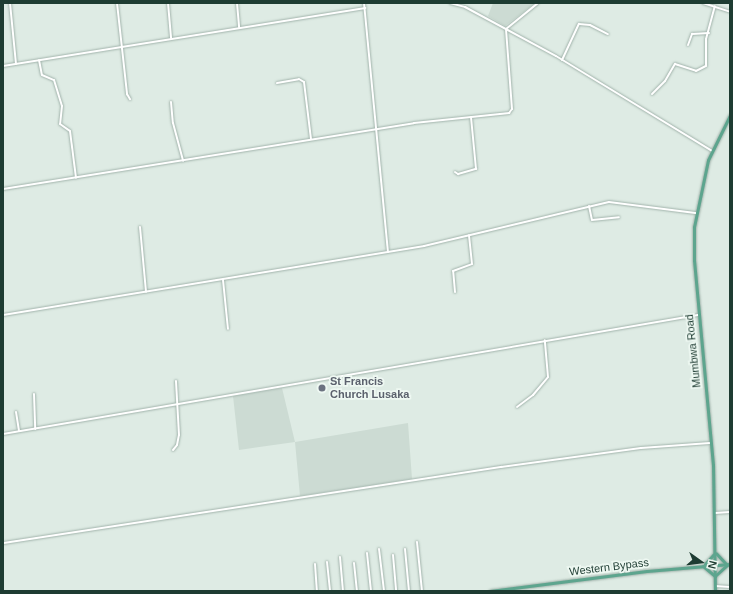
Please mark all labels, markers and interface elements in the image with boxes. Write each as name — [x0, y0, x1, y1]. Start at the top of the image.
street label: Mumbwa Road — [683, 314, 703, 388]
place label: St Francis Church Lusaka — [330, 375, 409, 401]
marker: St Francis Church Lusaka — [317, 383, 327, 393]
north arrow — [681, 542, 721, 582]
street label: Western Bypass — [569, 556, 649, 578]
text: N — [706, 560, 719, 570]

